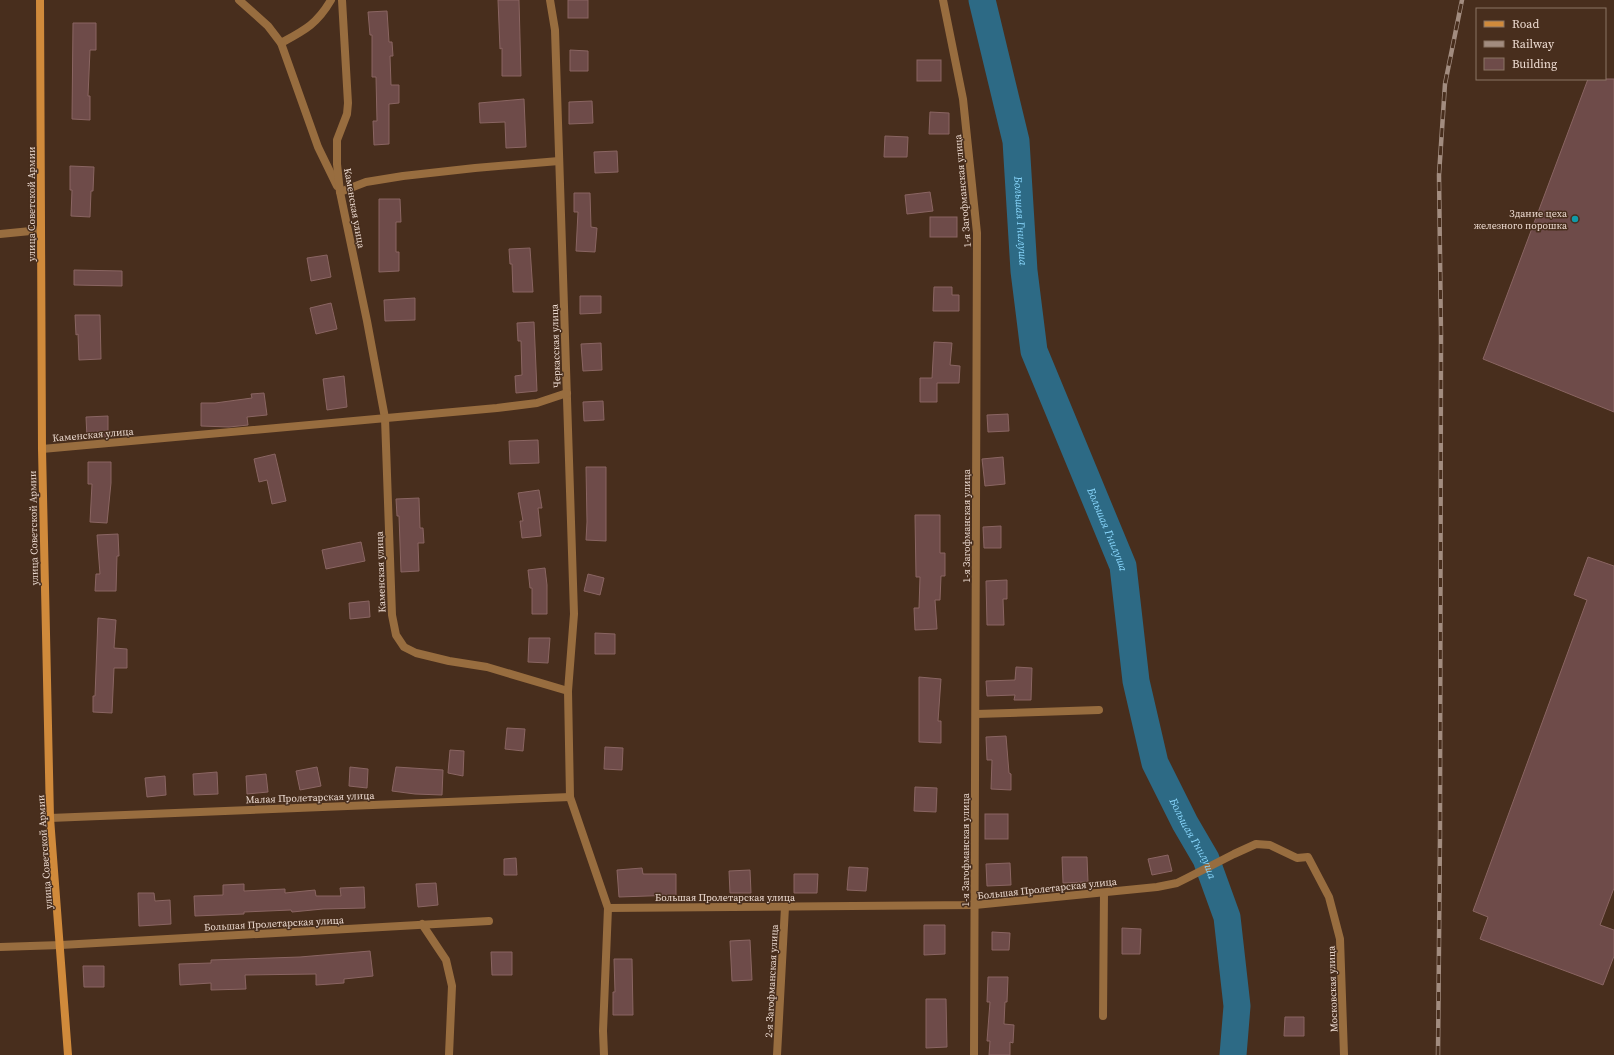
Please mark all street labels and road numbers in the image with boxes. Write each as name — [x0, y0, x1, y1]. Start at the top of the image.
street label: 1-я Загофманская улица — [951, 133, 974, 248]
street label: улица Советской Армии — [25, 146, 38, 261]
street label: Каменская улица — [341, 167, 368, 250]
street label: Черкасская улица — [548, 303, 563, 388]
street label: Каменская улица — [52, 424, 135, 445]
street label: 1-я Загофманская улица — [960, 468, 973, 583]
street label: улица Советской Армии — [26, 470, 41, 585]
street label: Каменская улица — [373, 530, 388, 613]
street label: Малая Пролетарская улица — [245, 789, 376, 806]
street label: 1-я Загофманская улица — [959, 792, 972, 907]
street label: улица Советской Армии — [34, 794, 55, 910]
street label: Большая Пролетарская улица — [977, 875, 1118, 902]
street label: Большая Пролетарская улица — [655, 891, 796, 904]
street label: Большая Пролетарская улица — [204, 913, 345, 934]
street label: 2-я Загофманская улица — [762, 923, 781, 1038]
street label: Московская улица — [1324, 945, 1341, 1032]

